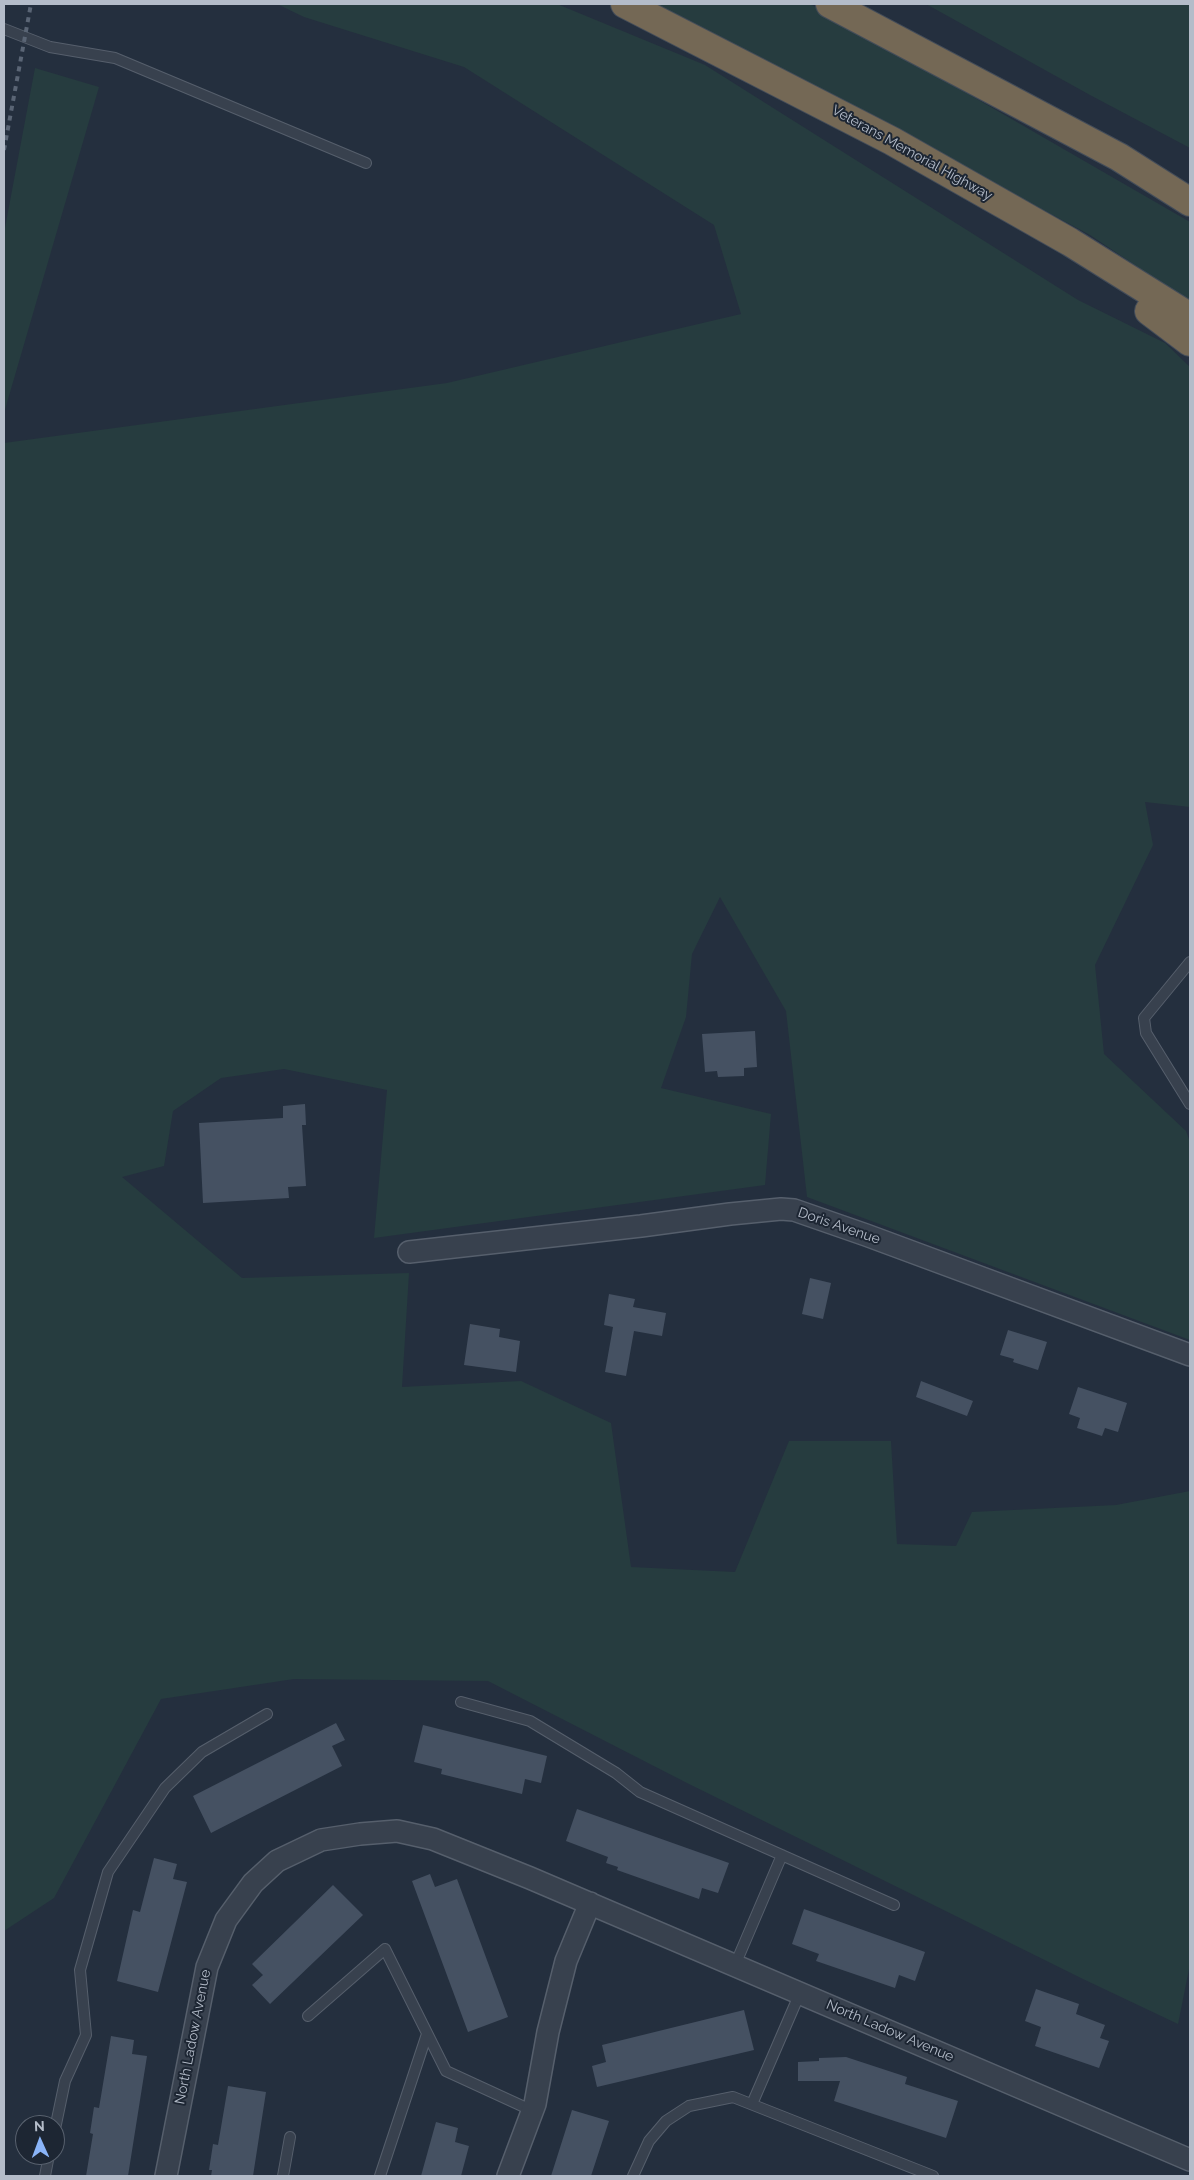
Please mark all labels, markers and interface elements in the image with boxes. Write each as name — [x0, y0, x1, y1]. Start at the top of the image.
street label: Veterans Memorial Highway — [829, 102, 995, 204]
street label: Doris Avenue — [796, 1204, 882, 1248]
street label: North Ladow Avenue — [172, 1968, 214, 2106]
street label: North Ladow Avenue — [824, 1997, 956, 2065]
north arrow — [15, 2115, 65, 2165]
text: N — [34, 2118, 45, 2134]

